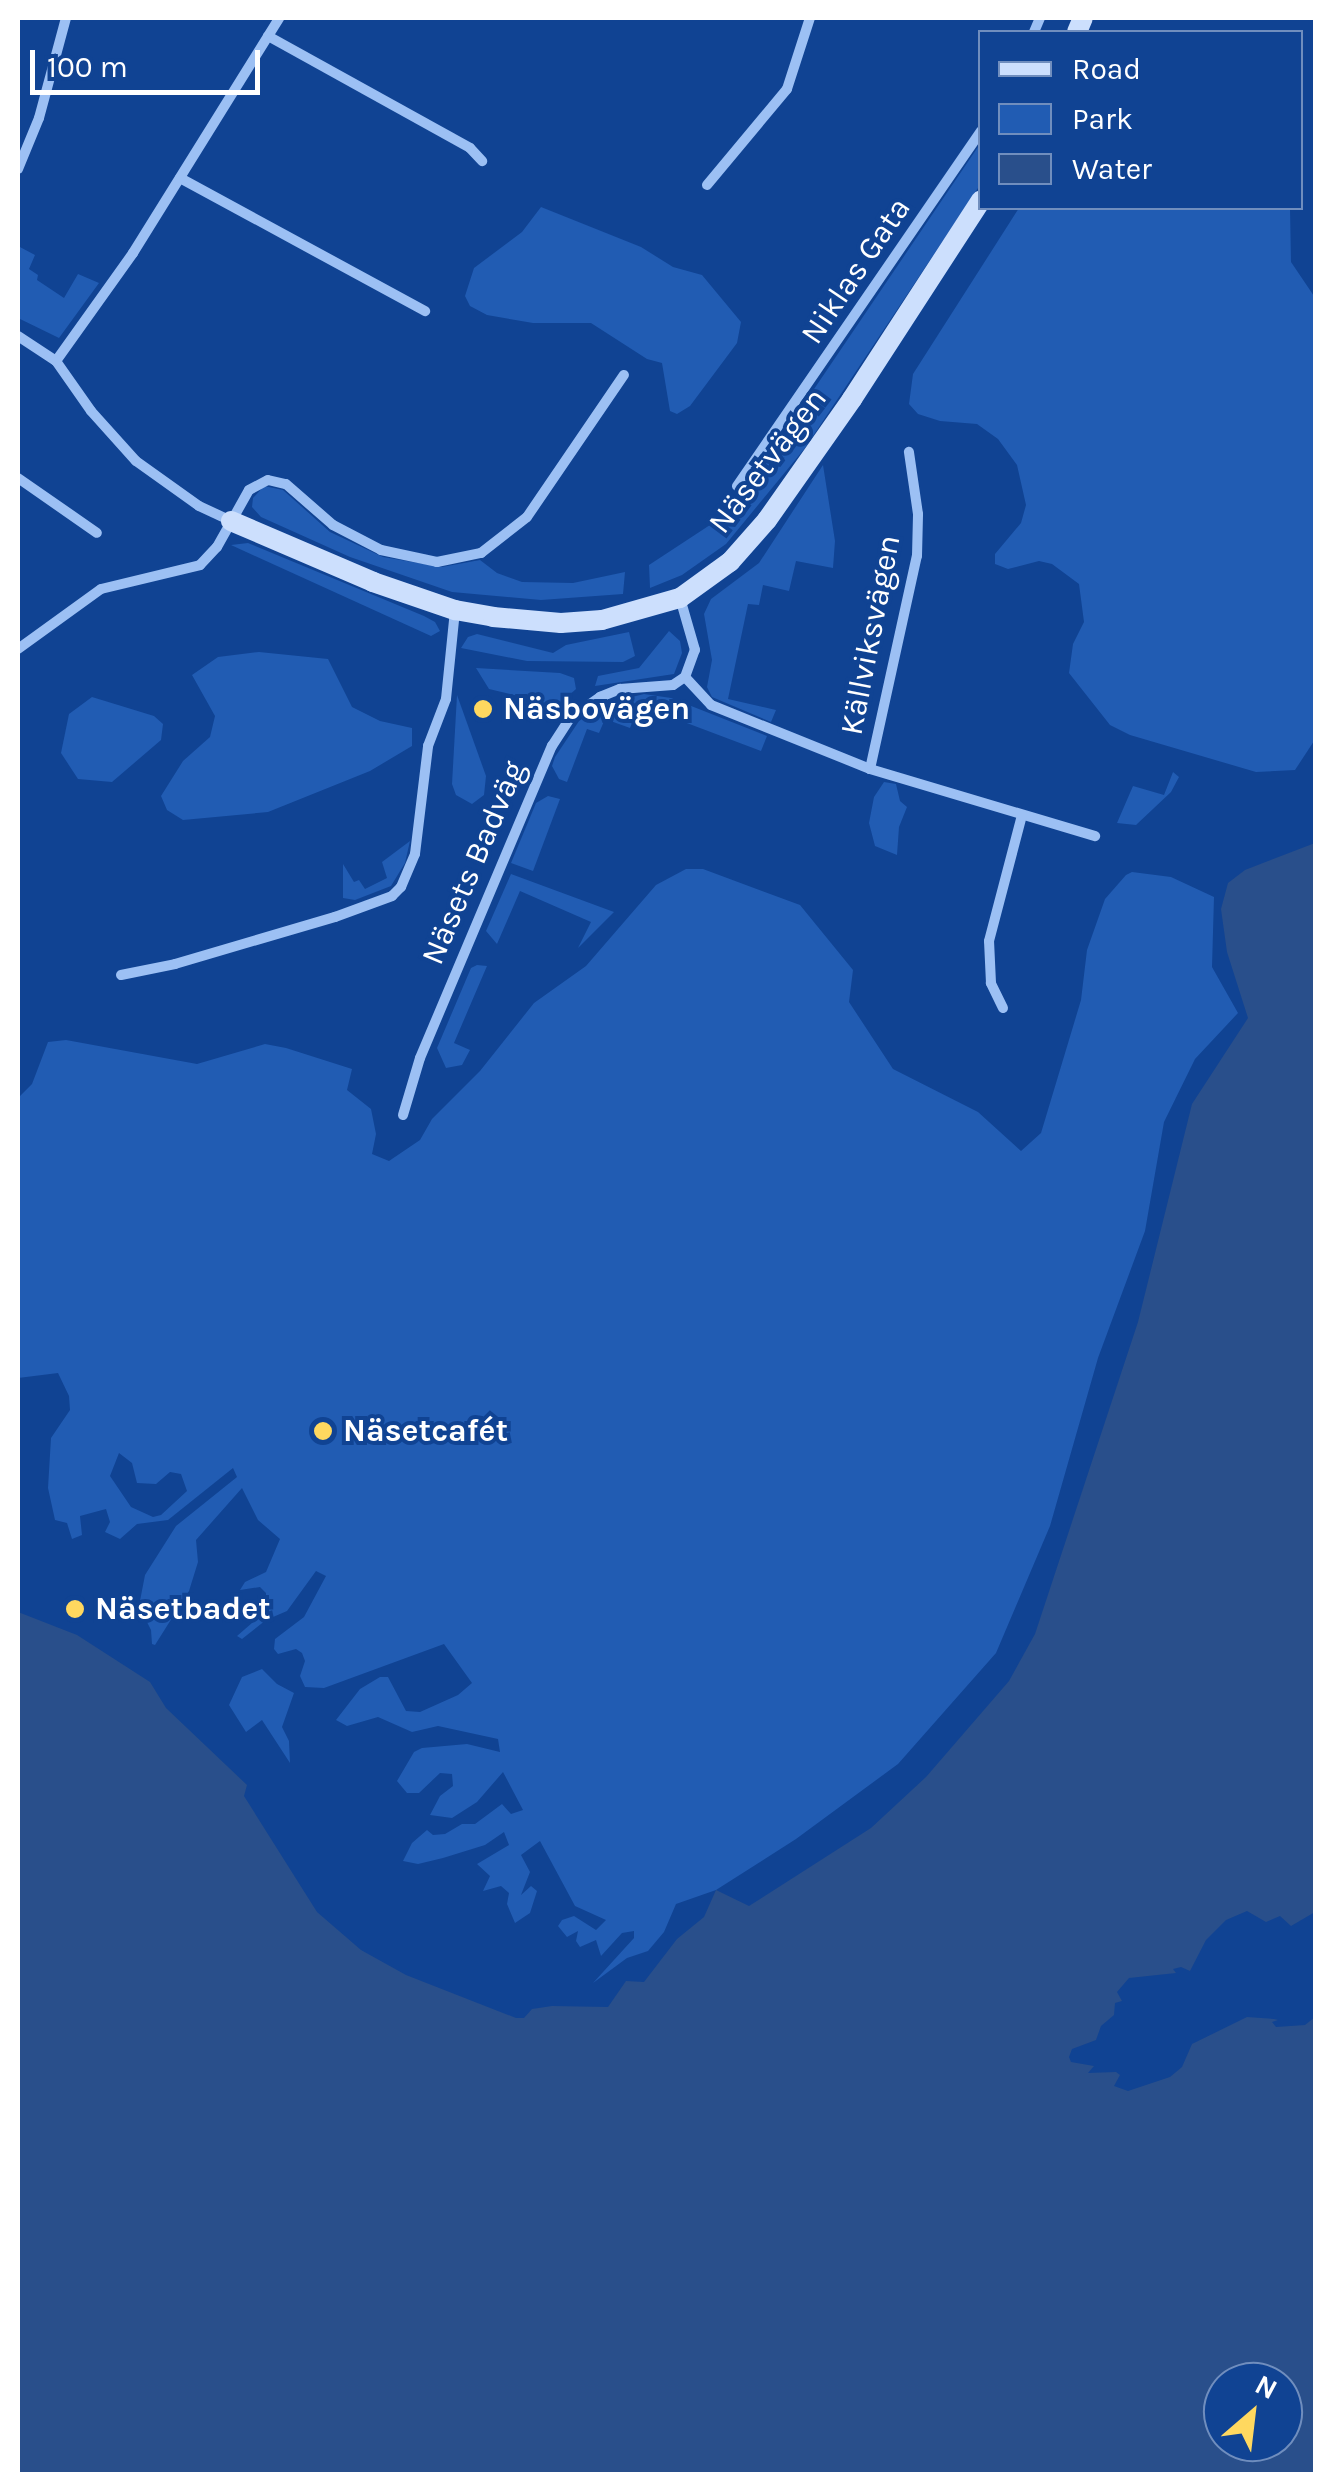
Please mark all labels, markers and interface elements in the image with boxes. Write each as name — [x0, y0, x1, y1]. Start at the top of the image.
scale bar — [35, 30, 265, 92]
legend — [978, 30, 1303, 210]
text: 100 m — [47, 49, 128, 85]
text: Road — [1072, 51, 1141, 87]
text: Park — [1072, 101, 1133, 137]
text: Water — [1072, 151, 1152, 187]
street label: Niklas Gata — [793, 190, 919, 352]
street label: Näsetvägen — [701, 381, 835, 541]
street label: Källviksvägen — [833, 532, 909, 738]
place label: Näsbovägen — [503, 690, 690, 728]
marker: Näsbovägen — [472, 698, 494, 720]
street label: Näsets Badväg — [414, 755, 534, 971]
place label: Näsetcafét — [343, 1412, 508, 1450]
marker: Näsetcafét — [312, 1420, 334, 1442]
place label: Näsetbadet — [95, 1590, 271, 1628]
marker: Näsetbadet — [64, 1598, 86, 1620]
north arrow — [1203, 2362, 1303, 2462]
text: N — [1250, 2368, 1283, 2406]

